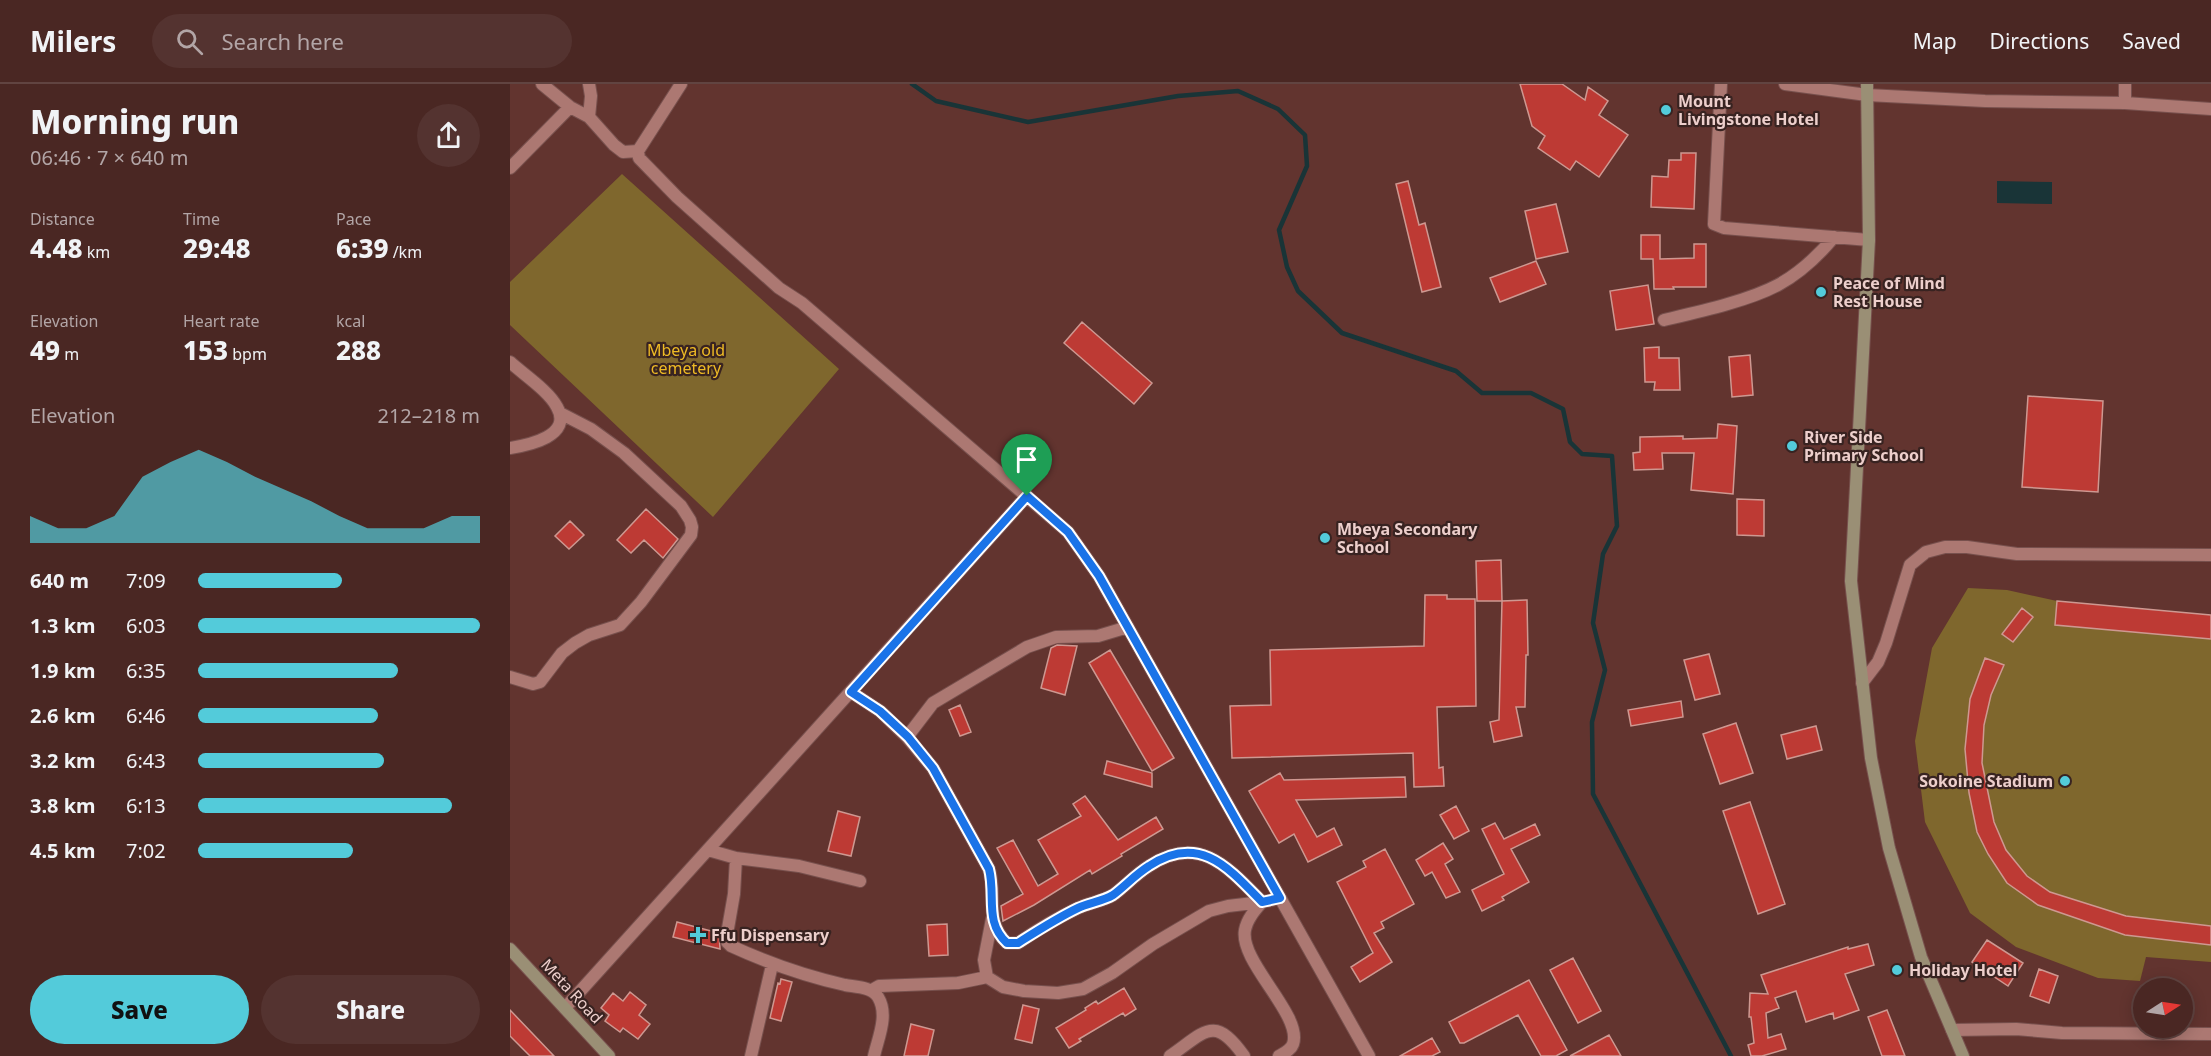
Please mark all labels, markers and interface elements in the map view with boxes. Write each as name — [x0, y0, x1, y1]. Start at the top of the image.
search box — [152, 14, 572, 68]
text: Milers — [30, 22, 116, 60]
icon: search — [173, 25, 206, 58]
text: Search here — [221, 26, 344, 56]
text: Map — [1913, 27, 1957, 55]
text: Directions — [1990, 27, 2089, 55]
text: Saved — [2122, 27, 2181, 55]
place label: Mount Livingstone Hotel — [1678, 90, 1819, 130]
text: Morning run — [30, 99, 239, 144]
marker: Mount Livingstone Hotel — [1659, 103, 1673, 117]
button: share — [417, 104, 480, 167]
text: 06:46 · 7 × 640 m — [30, 144, 188, 171]
text: Distance — [30, 208, 95, 230]
text: Time — [183, 208, 220, 230]
text: Pace — [336, 208, 371, 230]
text: 4.48 — [30, 230, 83, 266]
text: 29:48 — [183, 230, 251, 266]
text: 6:39 — [336, 230, 389, 266]
text: km — [83, 241, 110, 263]
text: /km — [389, 241, 422, 263]
place label: Peace of Mind Rest House — [1833, 272, 1945, 312]
marker: Peace of Mind Rest House — [1814, 285, 1828, 299]
text: Elevation — [30, 310, 98, 332]
text: Heart rate — [183, 310, 259, 332]
text: kcal — [336, 310, 365, 332]
text: 49 — [30, 332, 60, 368]
text: 153 — [183, 332, 228, 368]
text: 288 — [336, 332, 381, 368]
park label: Mbeya old cemetery — [647, 339, 725, 379]
text: m — [60, 343, 79, 365]
text: bpm — [228, 343, 267, 365]
text: Elevation — [30, 402, 115, 429]
text: 212–218 m — [377, 402, 480, 429]
place label: River Side Primary School — [1804, 426, 1924, 466]
pin — [1001, 434, 1052, 496]
marker: River Side Primary School — [1785, 439, 1799, 453]
icon: arrive — [1010, 443, 1043, 476]
place label: Mbeya Secondary School — [1337, 518, 1478, 558]
marker: Mbeya Secondary School — [1318, 531, 1332, 545]
text: 640 m — [30, 567, 89, 594]
text: 7:09 — [126, 567, 166, 594]
text: 1.3 km — [30, 612, 96, 639]
text: 6:03 — [126, 612, 166, 639]
text: 1.9 km — [30, 657, 96, 684]
text: 6:35 — [126, 657, 166, 684]
text: 2.6 km — [30, 702, 96, 729]
text: 6:46 — [126, 702, 166, 729]
text: 3.2 km — [30, 747, 96, 774]
text: 6:43 — [126, 747, 166, 774]
place label: Sokoine Stadium — [1919, 770, 2053, 792]
marker: Sokoine Stadium — [2058, 774, 2072, 788]
text: 3.8 km — [30, 792, 96, 819]
text: 6:13 — [126, 792, 166, 819]
text: 4.5 km — [30, 837, 96, 864]
text: 7:02 — [126, 837, 166, 864]
place label: Ffu Dispensary — [711, 924, 830, 946]
marker: Ffu Dispensary — [689, 926, 707, 944]
street label: Meta Road — [536, 954, 608, 1028]
place label: Holiday Hotel — [1909, 959, 2017, 981]
marker: Holiday Hotel — [1890, 963, 1904, 977]
button: Save — [30, 975, 249, 1044]
button: Share — [261, 975, 480, 1044]
north arrow — [2133, 978, 2193, 1038]
map controls — [2133, 978, 2193, 1038]

